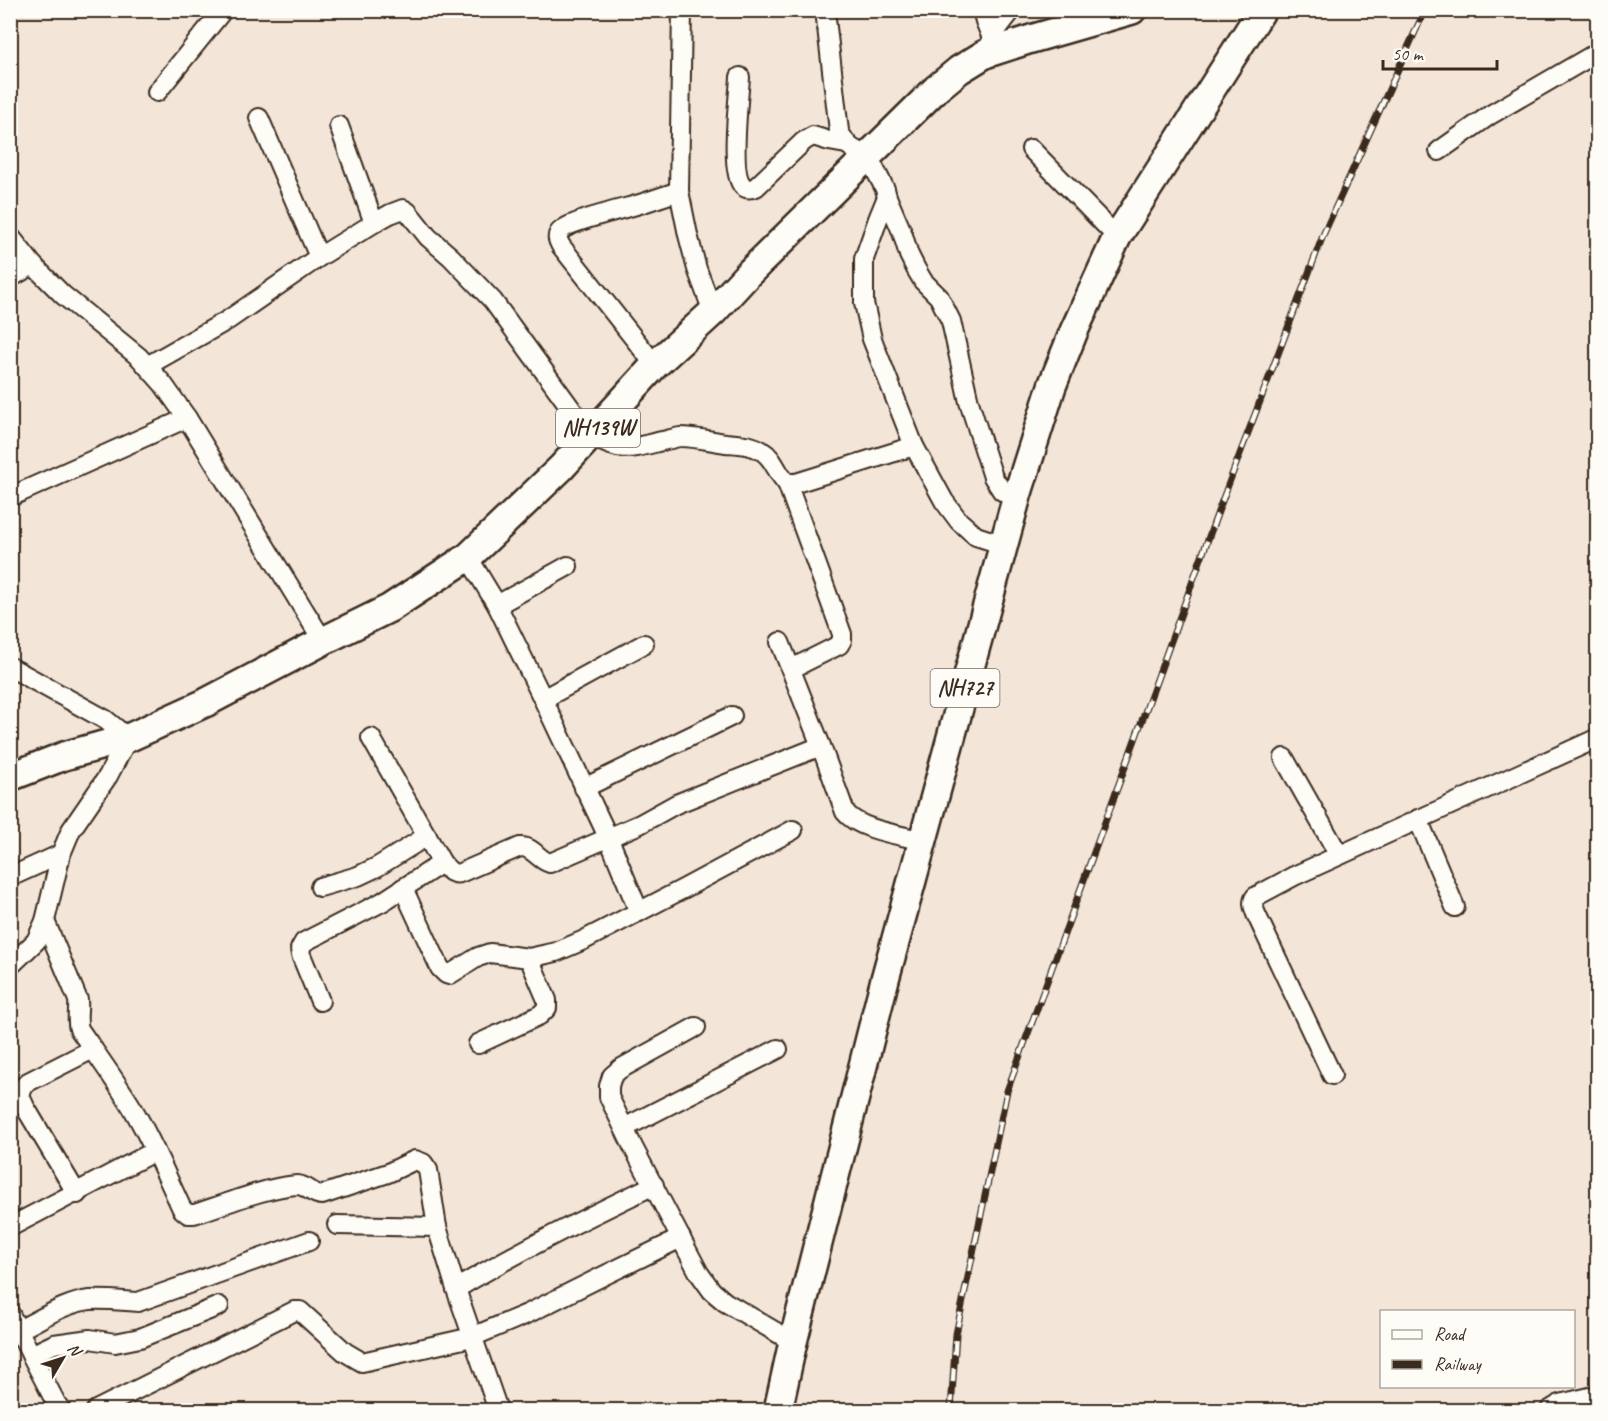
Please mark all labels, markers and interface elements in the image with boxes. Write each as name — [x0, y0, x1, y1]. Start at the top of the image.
scale bar — [1383, 33, 1497, 71]
text: 50 m — [1392, 43, 1425, 65]
road number: NH139W — [556, 409, 640, 447]
road number: NH727 — [930, 669, 1000, 707]
legend — [1380, 1310, 1575, 1388]
text: Road — [1434, 1323, 1467, 1345]
north arrow — [33, 1328, 93, 1388]
text: N — [63, 1339, 87, 1362]
text: Railway — [1434, 1353, 1482, 1375]

